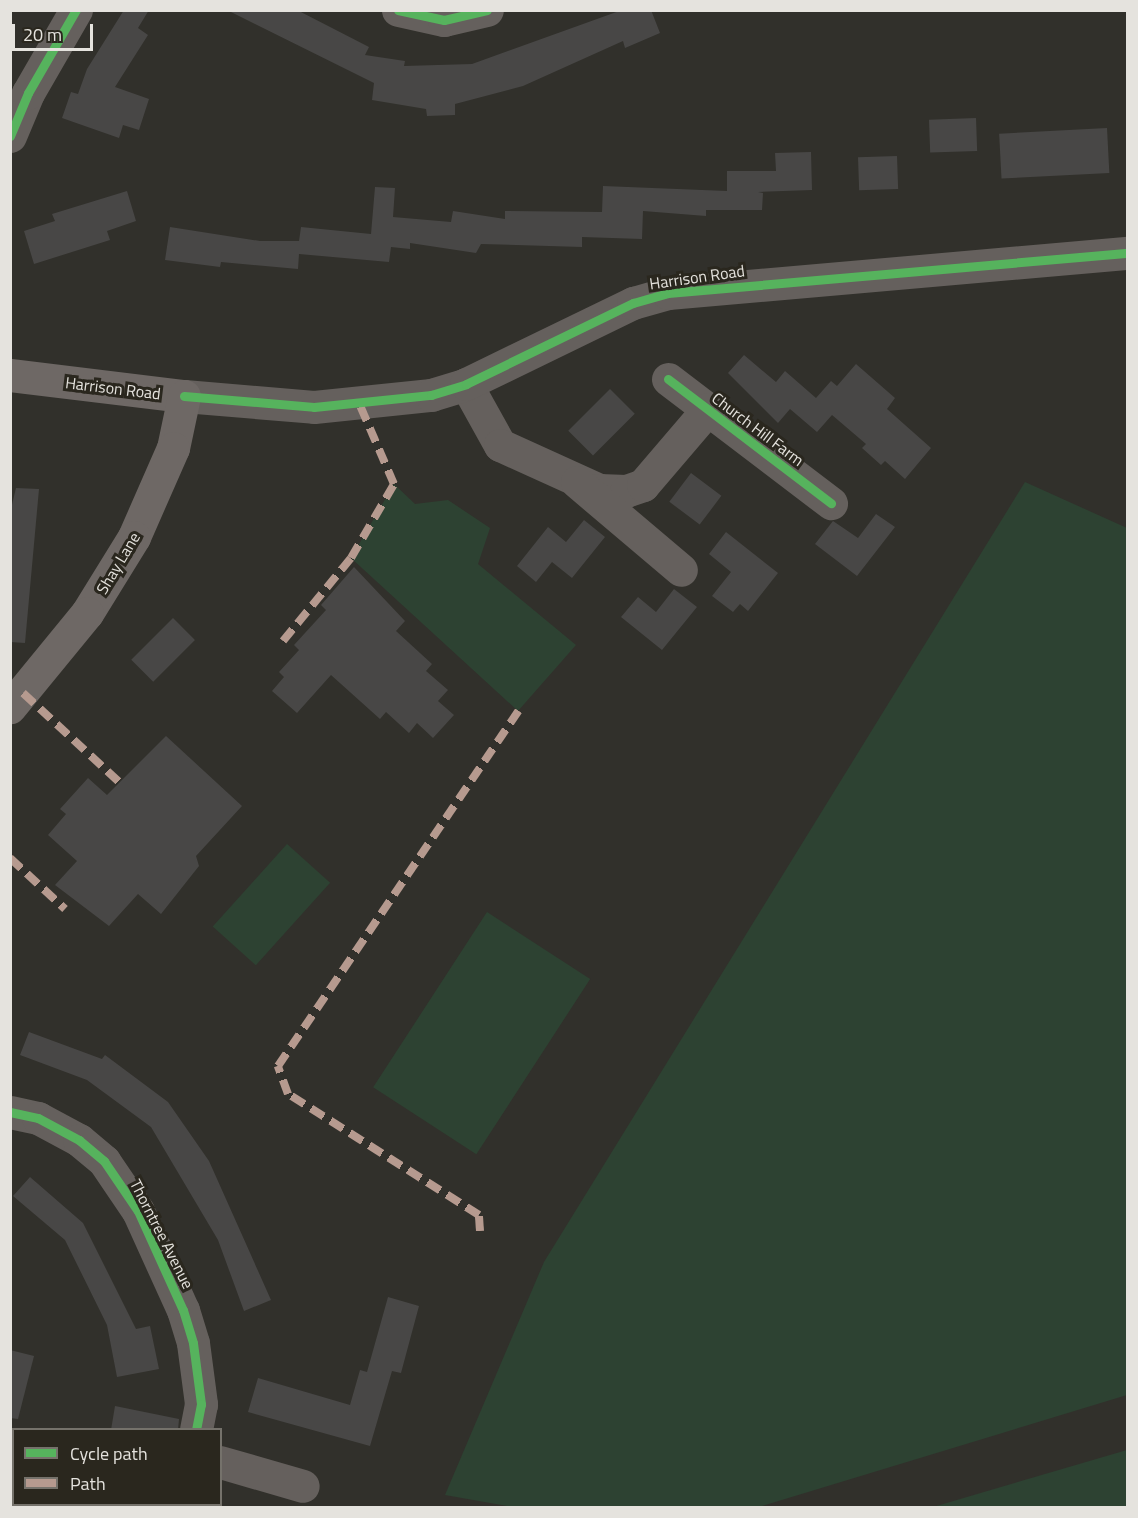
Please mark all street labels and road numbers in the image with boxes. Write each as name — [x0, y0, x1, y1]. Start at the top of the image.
street label: Harrison Road — [648, 261, 746, 293]
street label: Harrison Road — [64, 373, 162, 403]
street label: Church Hill Farm — [708, 388, 808, 470]
street label: Shay Lane — [92, 529, 144, 597]
street label: Thorntree Avenue — [126, 1176, 198, 1292]

